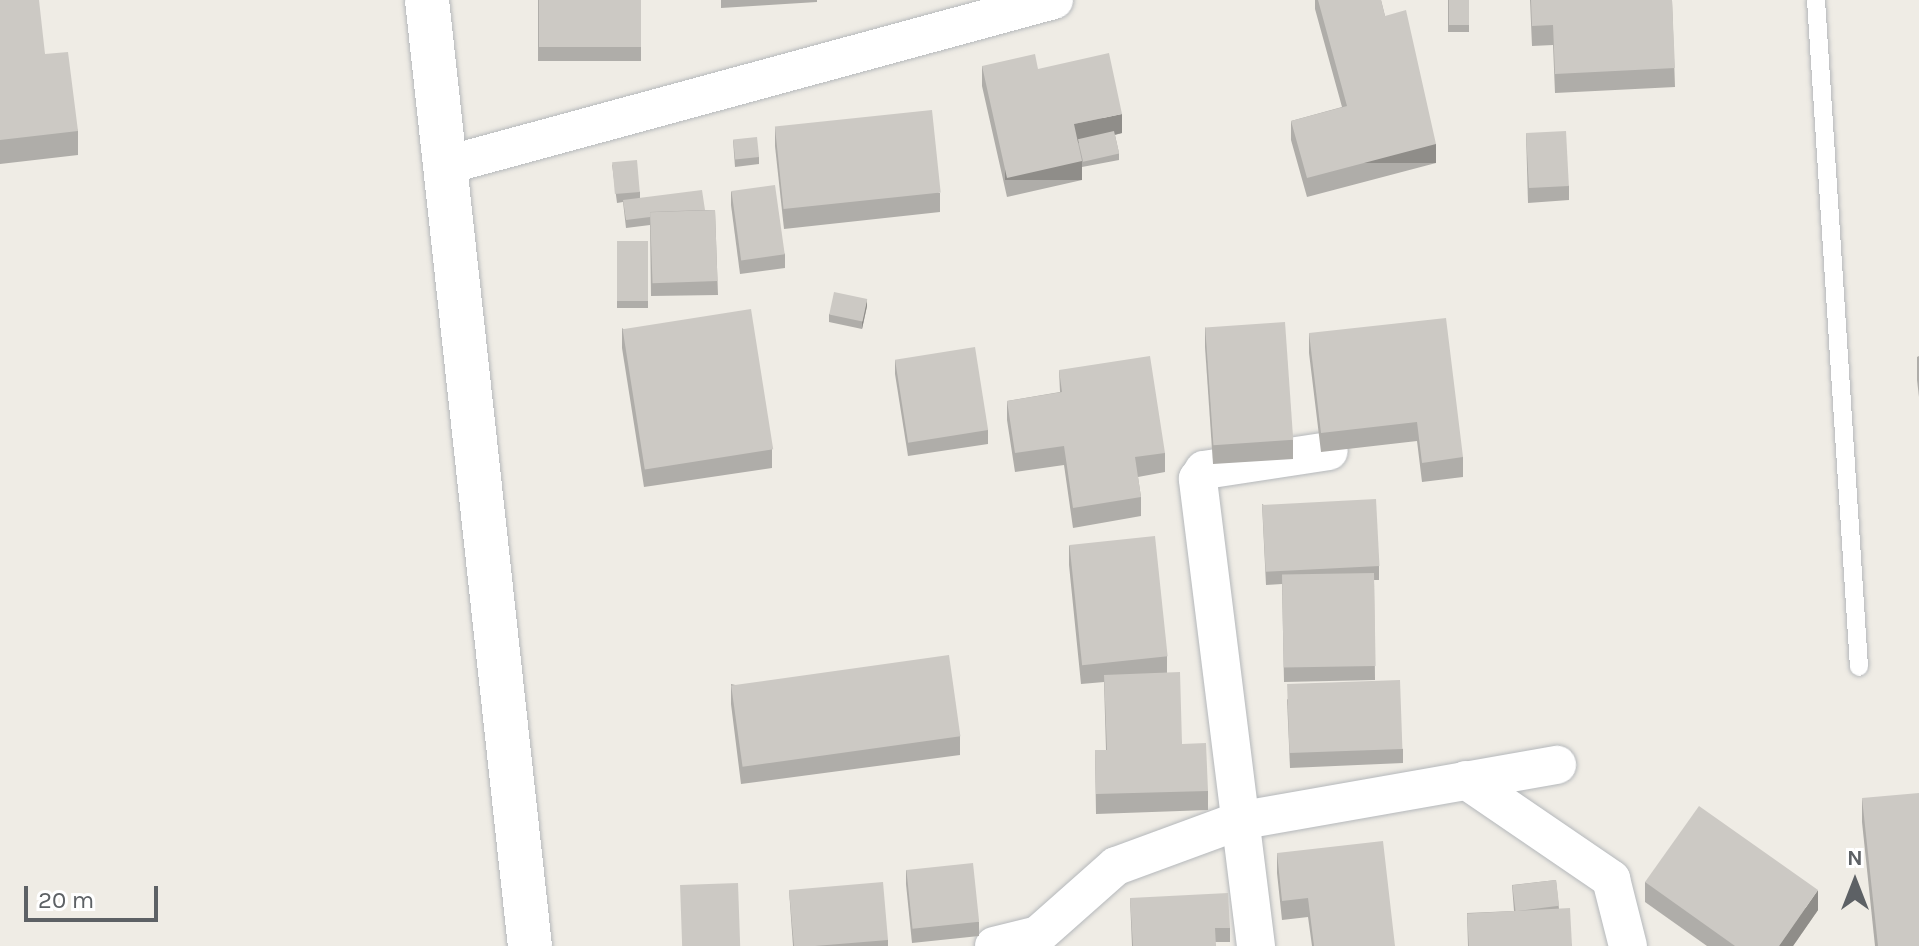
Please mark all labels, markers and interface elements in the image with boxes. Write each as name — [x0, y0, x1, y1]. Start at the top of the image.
north arrow — [1815, 842, 1895, 922]
text: N — [1847, 845, 1863, 871]
scale bar — [28, 870, 162, 920]
text: 20 m — [38, 886, 94, 914]

